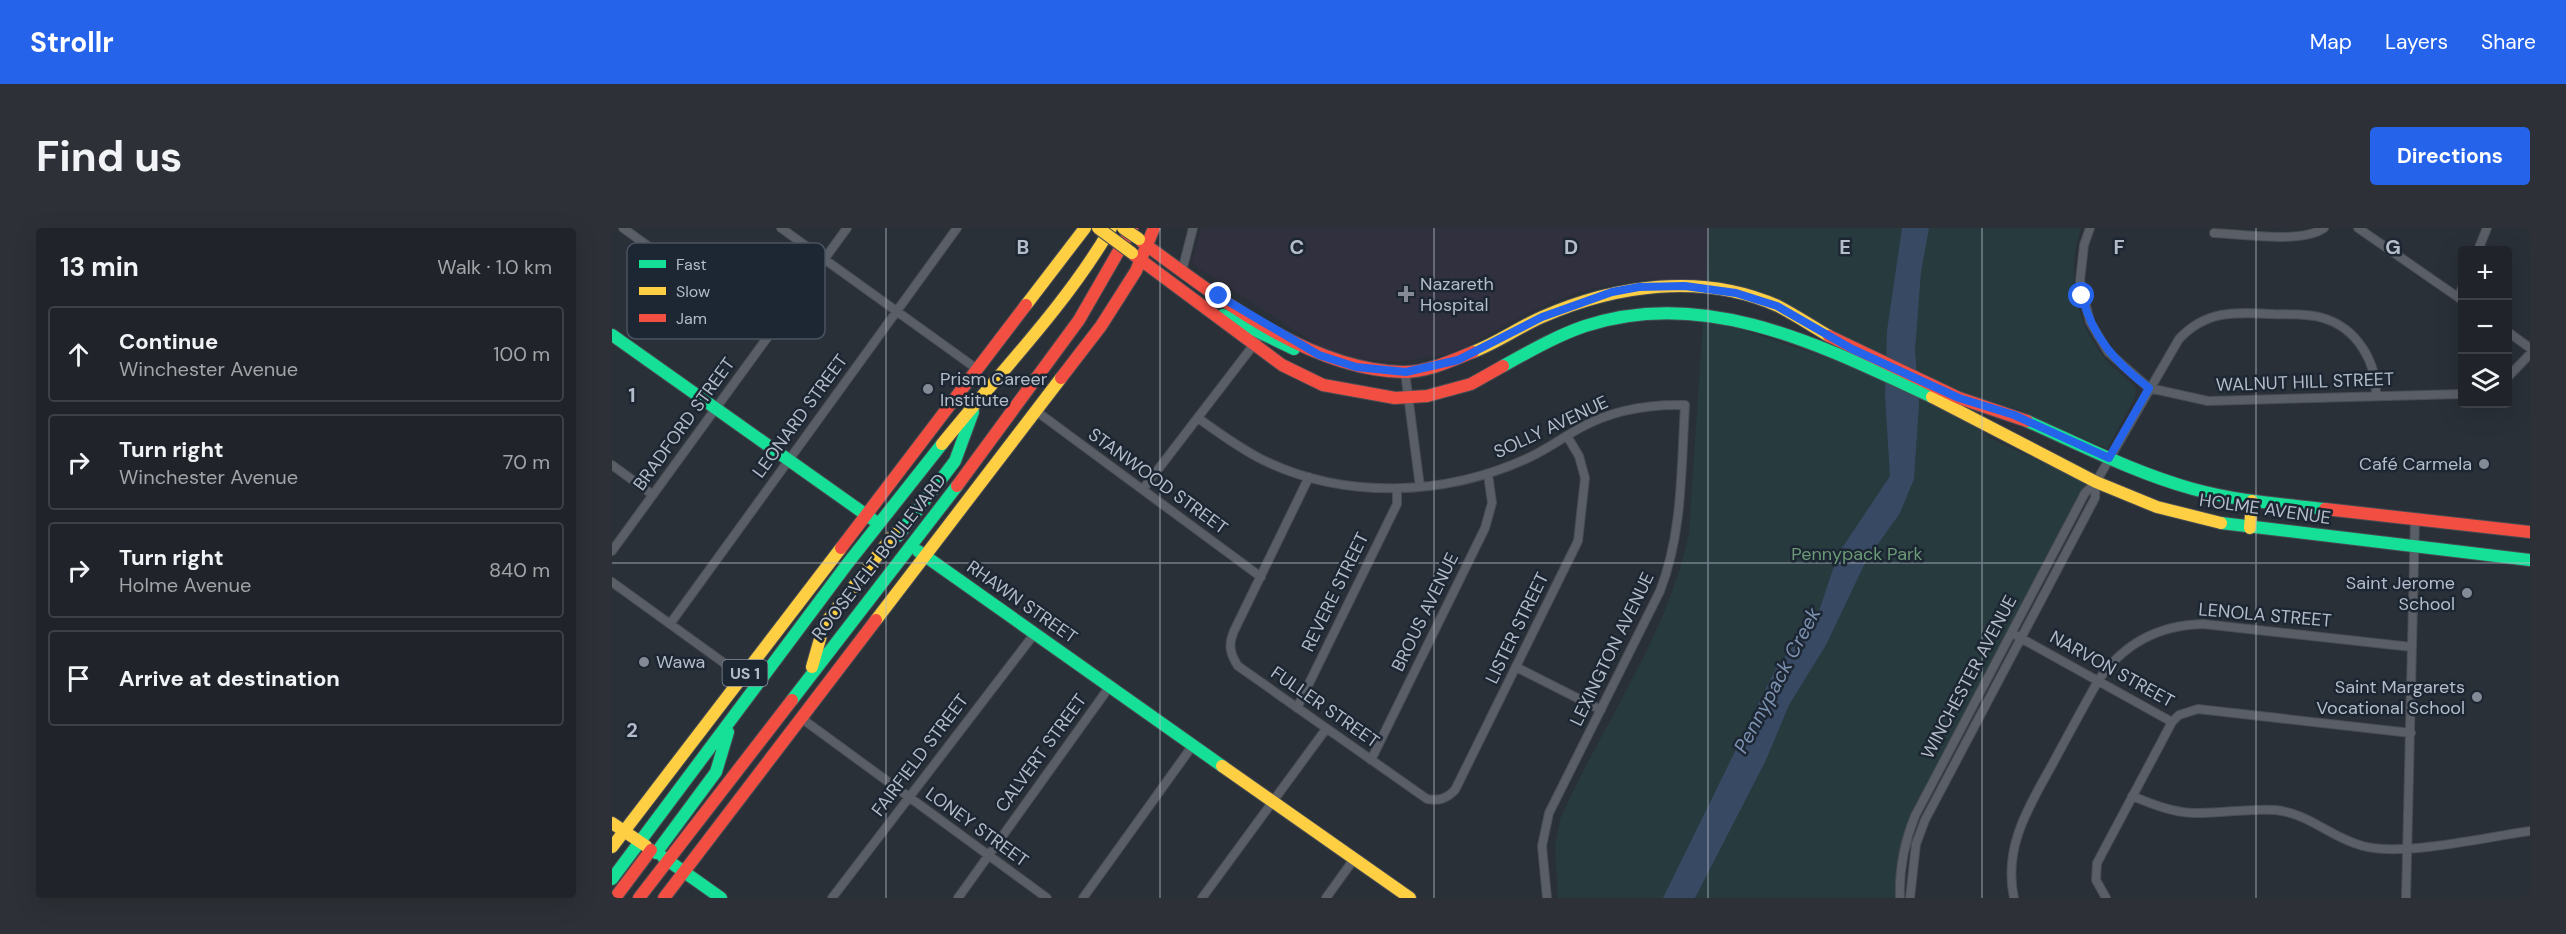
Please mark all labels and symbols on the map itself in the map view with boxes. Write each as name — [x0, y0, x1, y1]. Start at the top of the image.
text: B — [1017, 234, 1029, 260]
text: C — [1290, 234, 1304, 260]
text: D — [1564, 234, 1578, 260]
text: E — [1839, 234, 1851, 260]
text: F — [2113, 234, 2125, 260]
text: G — [2385, 234, 2401, 260]
legend — [627, 243, 825, 339]
text: Fast — [676, 254, 707, 275]
place label: Nazareth Hospital — [1420, 272, 1494, 317]
text: Slow — [676, 281, 710, 302]
route end — [1205, 282, 1231, 308]
route start — [2068, 282, 2094, 308]
marker: Nazareth Hospital — [1397, 285, 1415, 303]
text: Jam — [676, 308, 707, 329]
street label: LEONARD STREET — [747, 349, 853, 483]
street label: BRADFORD STREET — [628, 353, 740, 495]
place label: Prism Career Institute — [940, 367, 1048, 412]
street label: WALNUT HILL STREET — [2215, 367, 2395, 397]
text: 1 — [628, 382, 636, 408]
marker: Prism Career Institute — [921, 382, 935, 396]
street label: SOLLY AVENUE — [1490, 390, 1612, 464]
street label: STANWOOD STREET — [1084, 422, 1232, 540]
place label: Café Carmela — [2359, 452, 2472, 476]
marker: Café Carmela — [2477, 457, 2491, 471]
street label: ROOSEVELT BOULEVARD — [806, 469, 952, 645]
street label: HOLME AVENUE — [2198, 488, 2332, 530]
street label: REVERE STREET — [1296, 528, 1374, 656]
park label: Pennypack Park — [1791, 542, 1923, 566]
street label: BROUS AVENUE — [1386, 549, 1464, 675]
street label: RHAWN STREET — [962, 555, 1082, 649]
street label: LISTER STREET — [1480, 568, 1554, 688]
street label: LEXINGTON AVENUE — [1564, 568, 1660, 730]
place label: Saint Jerome School — [2346, 571, 2455, 616]
marker: Saint Jerome School — [2460, 586, 2474, 600]
street label: WINCHESTER AVENUE — [1916, 591, 2022, 763]
street label: LENOLA STREET — [2197, 597, 2333, 633]
water label: Pennypack Creek — [1728, 602, 1827, 758]
street label: NARVON STREET — [2046, 625, 2178, 713]
place label: Wawa — [656, 650, 705, 674]
marker: Wawa — [637, 655, 651, 669]
road number: US 1 — [722, 660, 768, 686]
street label: FULLER STREET — [1266, 661, 1384, 753]
place label: Saint Margarets Vocational School — [2316, 675, 2465, 720]
street label: FAIRFIELD STREET — [866, 689, 974, 821]
street label: CALVERT STREET — [990, 689, 1092, 817]
marker: Saint Margarets Vocational School — [2470, 690, 2484, 704]
text: 2 — [626, 717, 638, 743]
street label: LONEY STREET — [921, 782, 1033, 872]

